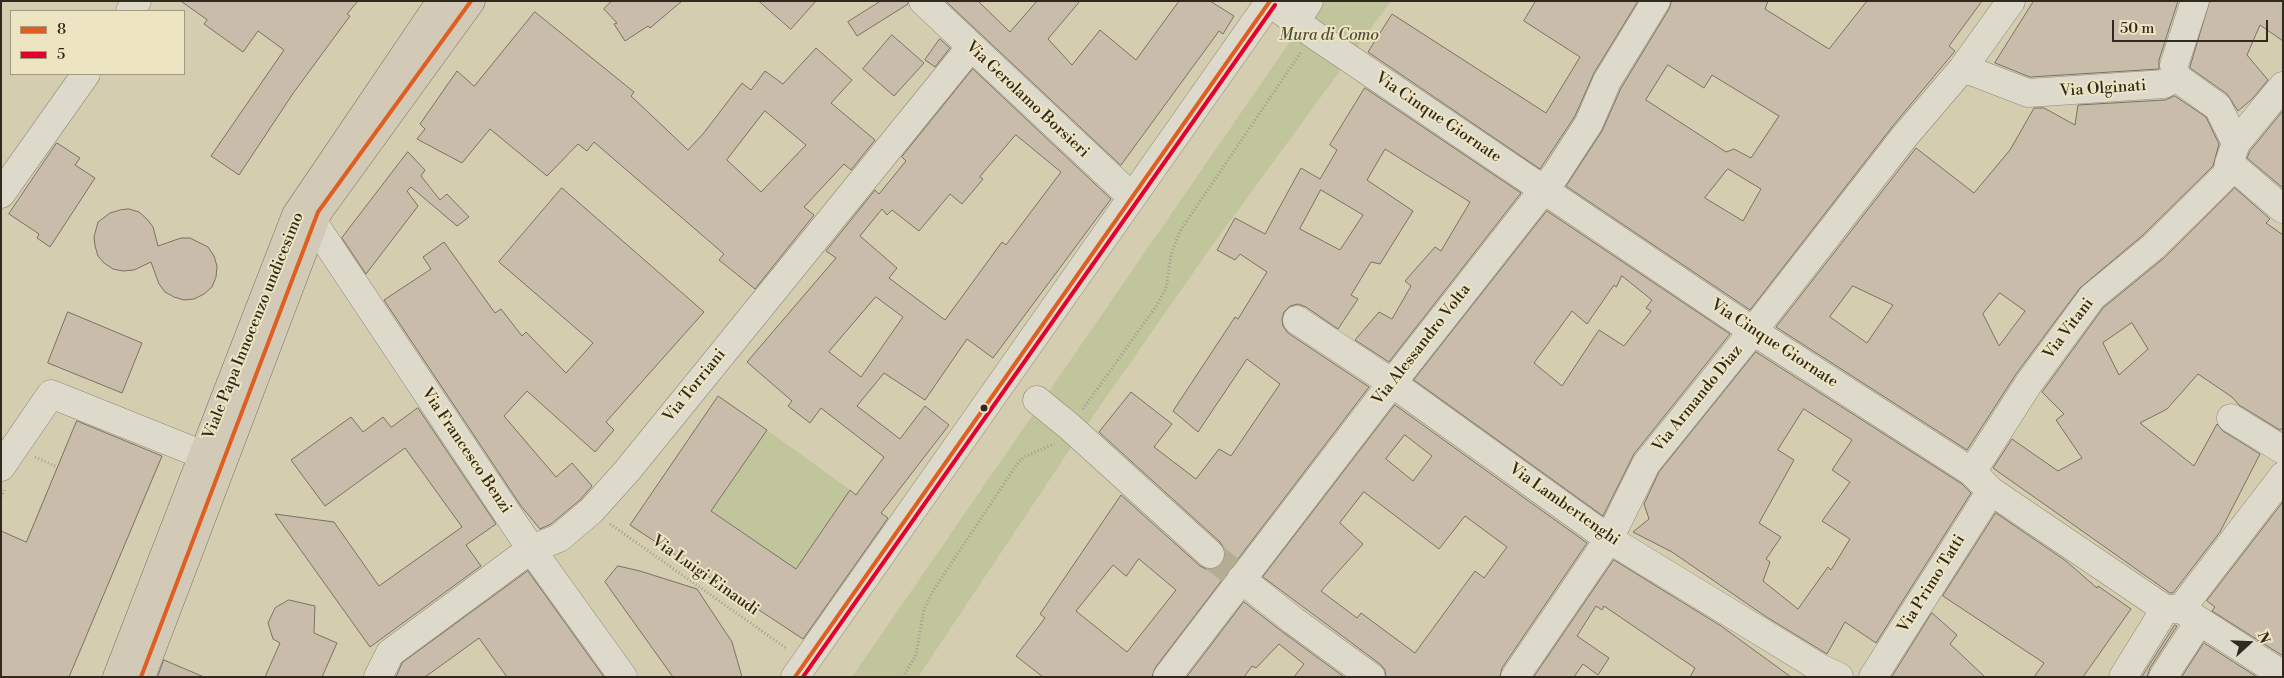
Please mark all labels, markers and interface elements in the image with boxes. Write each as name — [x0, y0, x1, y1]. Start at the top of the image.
legend — [10, 10, 185, 75]
scale bar — [2114, 10, 2270, 42]
text: 50 m — [2120, 19, 2154, 38]
text: 8 — [57, 20, 66, 39]
park label: Mura di Como — [1279, 26, 1379, 46]
street label: Via Gerolamo Borsieri — [961, 38, 1093, 162]
text: 5 — [57, 45, 65, 64]
street label: Via Cinque Giornate — [1371, 69, 1505, 167]
street label: Via Olginati — [2059, 76, 2147, 102]
street label: Viale Papa Innocenzo undicesimo — [200, 210, 308, 442]
street label: Via Alessandro Volta — [1369, 281, 1475, 409]
street label: Via Vitani — [2040, 295, 2098, 363]
street label: Via Cinque Giornate — [1707, 296, 1841, 392]
street label: Via Armando Diaz — [1649, 342, 1747, 456]
street label: Via Torriani — [660, 346, 730, 426]
street label: Via Francesco Benzi — [417, 385, 515, 517]
unlabelled marker — [979, 403, 989, 413]
street label: Via Lambertenghi — [1505, 460, 1623, 550]
street label: Via Primo Tatti — [1894, 531, 1970, 637]
street label: Via Luigi Einaudi — [648, 532, 762, 620]
north arrow — [2224, 618, 2274, 668]
text: N — [2253, 630, 2273, 646]

